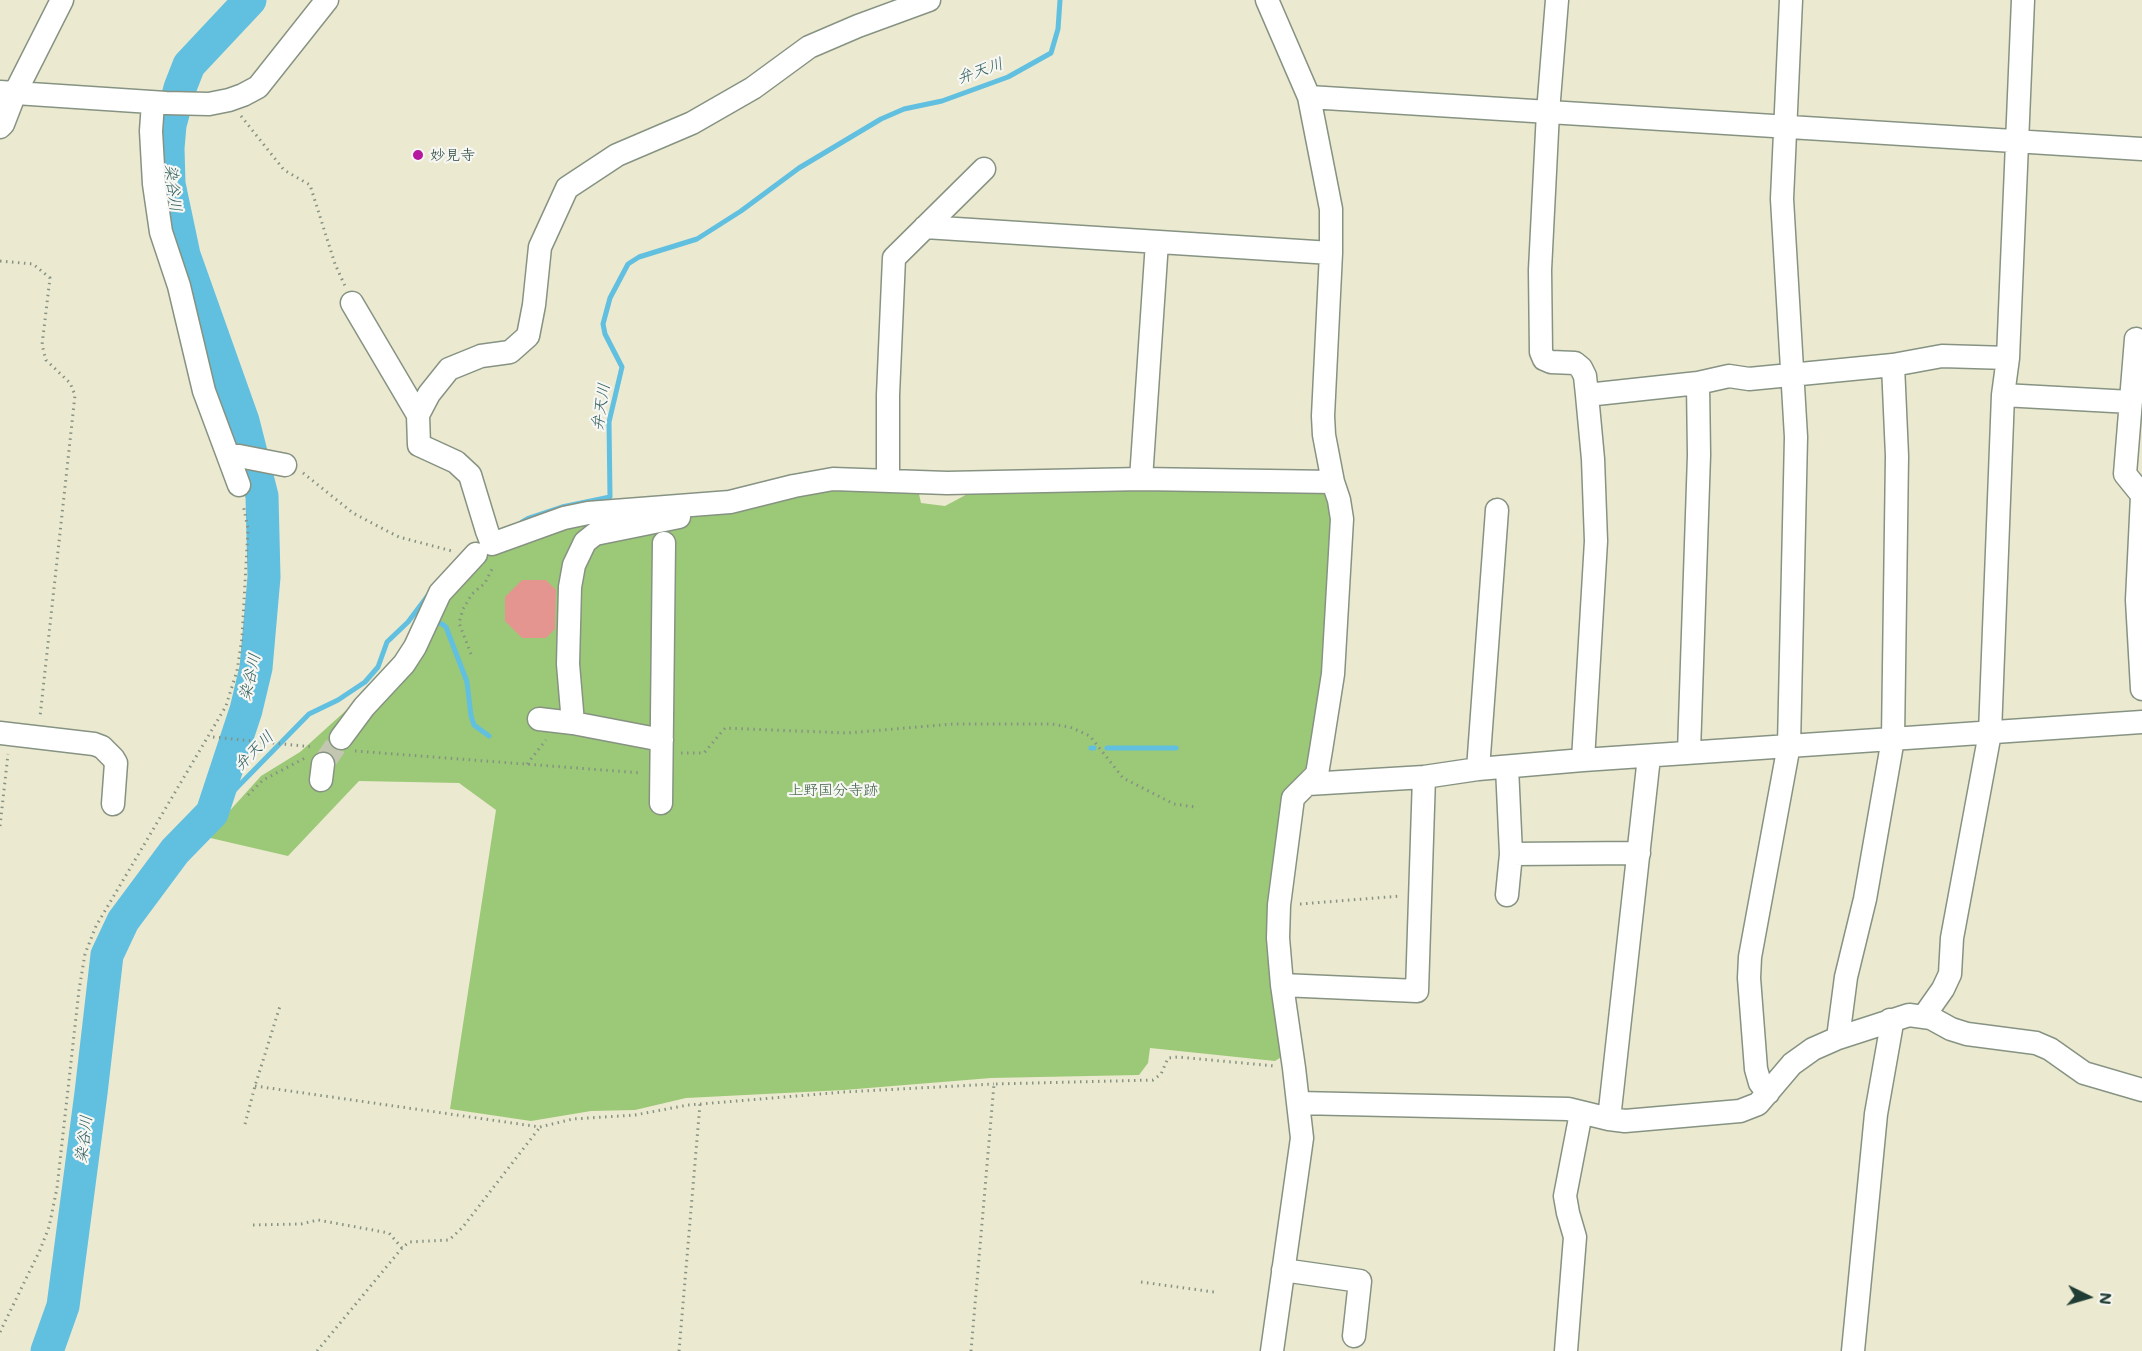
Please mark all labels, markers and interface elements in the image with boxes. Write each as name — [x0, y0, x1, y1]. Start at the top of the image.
water label: 弁天川 — [954, 54, 1006, 88]
place label: 妙見寺 — [430, 146, 475, 164]
marker: 妙見寺 — [411, 148, 425, 162]
water label: 染谷川 — [161, 163, 185, 213]
water label: 弁天川 — [588, 382, 614, 432]
water label: 染谷川 — [235, 651, 265, 703]
water label: 弁天川 — [230, 727, 278, 775]
park label: 上野国分寺跡 — [788, 781, 878, 799]
water label: 染谷川 — [72, 1114, 96, 1164]
north arrow — [2058, 1267, 2118, 1327]
text: N — [2095, 1292, 2117, 1306]

